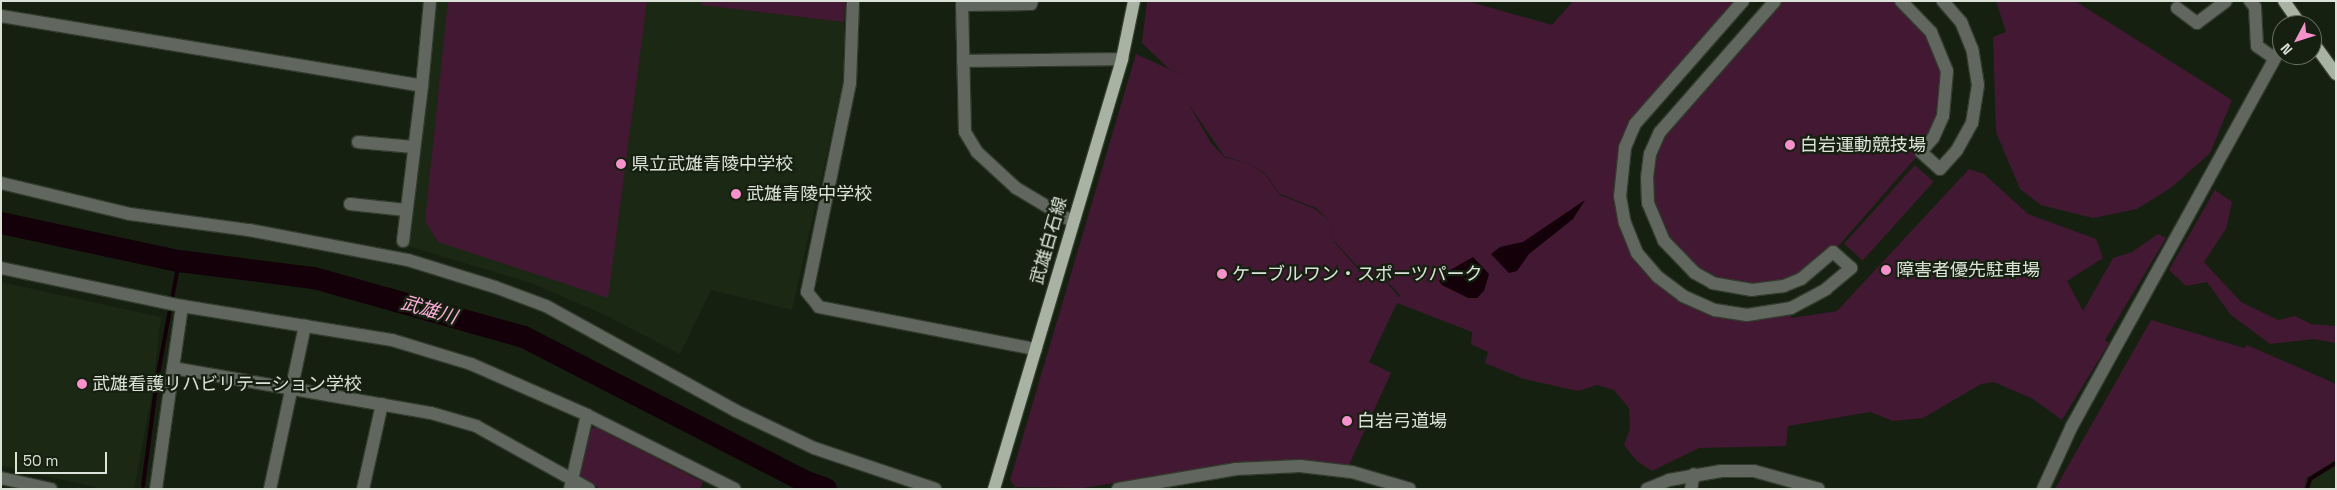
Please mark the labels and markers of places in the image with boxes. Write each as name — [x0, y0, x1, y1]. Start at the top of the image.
place label: 白岩運動競技場 — [1800, 134, 1926, 156]
marker: 白岩運動競技場 — [1784, 139, 1796, 151]
place label: 県立武雄青陵中学校 — [631, 153, 793, 175]
marker: 県立武雄青陵中学校 — [615, 158, 627, 170]
place label: 武雄青陵中学校 — [746, 183, 872, 205]
marker: 武雄青陵中学校 — [730, 188, 742, 200]
place label: 障害者優先駐車場 — [1896, 259, 2040, 281]
place label: ケーブルワン・スポーツパーク — [1232, 263, 1484, 285]
marker: 障害者優先駐車場 — [1880, 264, 1892, 276]
marker: ケーブルワン・スポーツパーク — [1216, 268, 1228, 280]
place label: 武雄看護リハビリテーション学校 — [92, 373, 362, 395]
marker: 武雄看護リハビリテーション学校 — [76, 378, 88, 390]
place label: 白岩弓道場 — [1357, 410, 1447, 432]
marker: 白岩弓道場 — [1341, 415, 1353, 427]

